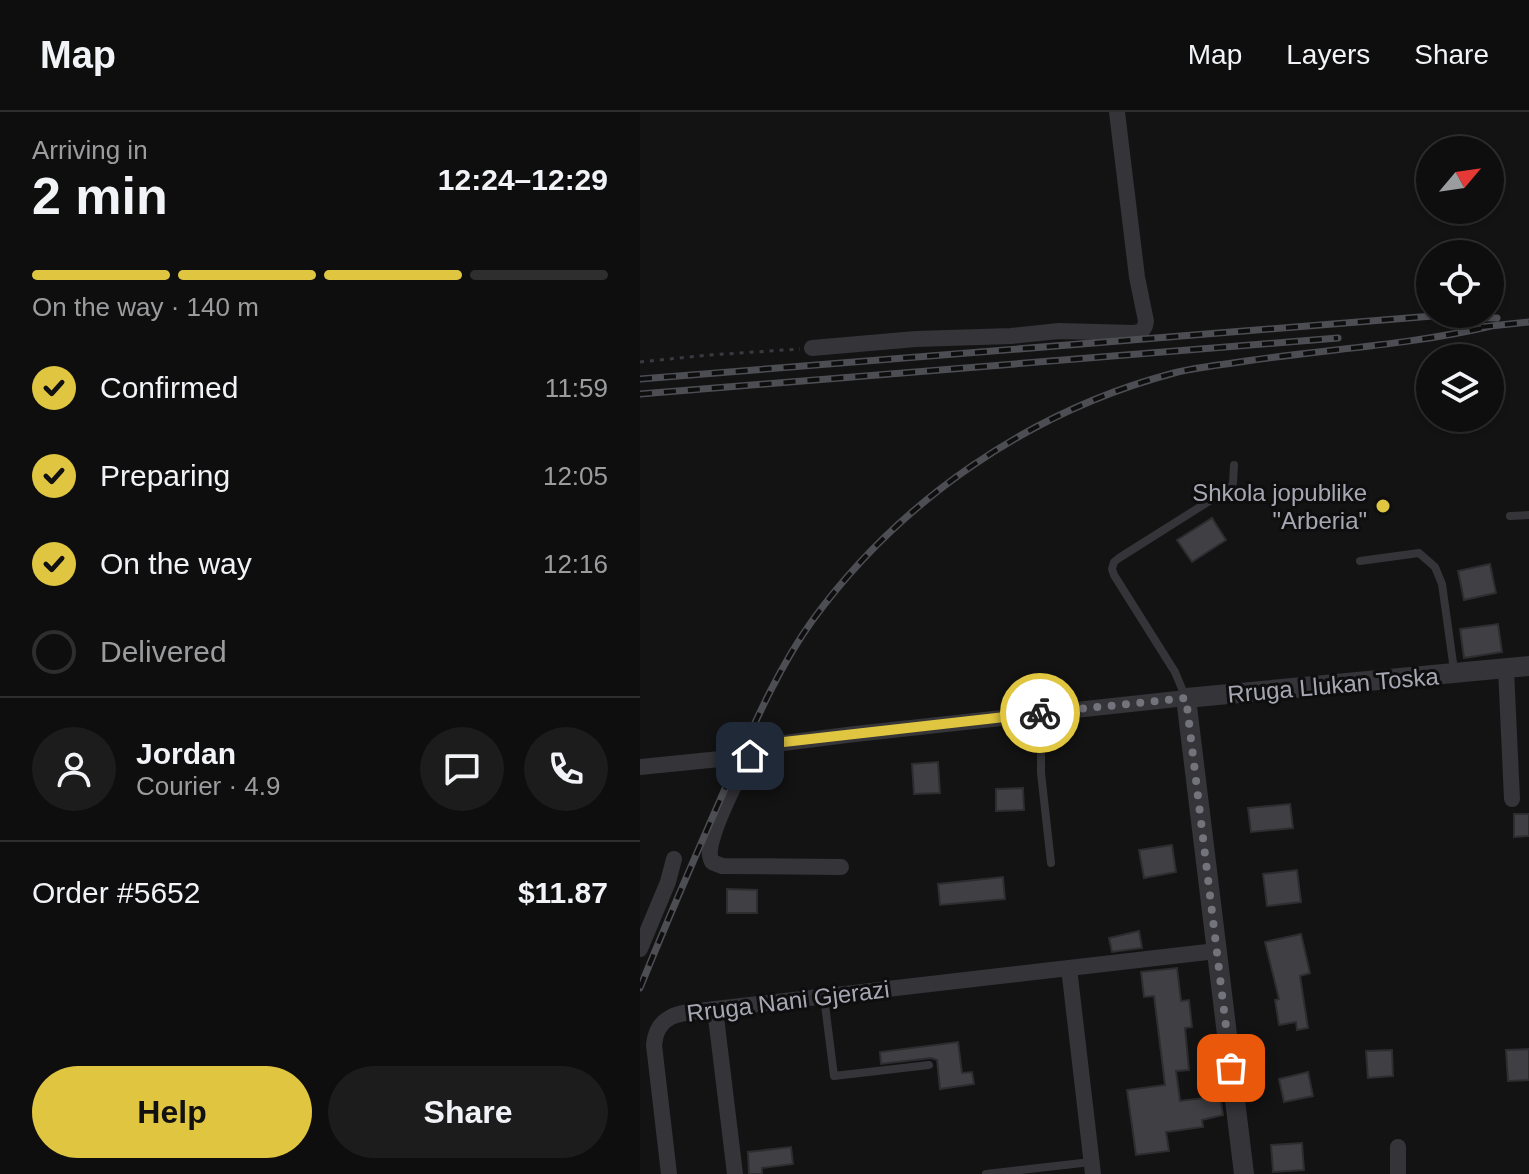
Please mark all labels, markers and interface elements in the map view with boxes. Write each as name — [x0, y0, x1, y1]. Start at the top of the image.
text: Map — [40, 34, 116, 76]
text: Map — [1188, 39, 1242, 70]
text: Layers — [1286, 39, 1370, 70]
text: Share — [1414, 39, 1489, 70]
text: Arriving in — [32, 135, 148, 165]
north arrow — [1416, 136, 1504, 224]
map controls — [1416, 136, 1504, 432]
text: 12:24–12:29 — [438, 163, 608, 196]
text: 2 min — [32, 167, 168, 225]
button: locate — [1416, 240, 1504, 328]
text: On the way · 140 m — [32, 292, 259, 322]
button: layers — [1416, 344, 1504, 432]
icon: check — [32, 366, 76, 410]
text: Confirmed — [100, 371, 238, 404]
text: 11:59 — [545, 373, 608, 403]
icon: check — [32, 454, 76, 498]
text: Preparing — [100, 459, 230, 492]
text: 12:05 — [543, 461, 608, 491]
place label: Shkola jopublike "Arberia" — [1192, 479, 1367, 534]
marker: Shkola jopublike "Arberia" — [1374, 497, 1392, 515]
icon: check — [32, 542, 76, 586]
text: On the way — [100, 547, 252, 580]
text: 12:16 — [543, 549, 608, 579]
text: Delivered — [100, 635, 227, 668]
street label: Rruga Llukan Toska — [1226, 662, 1440, 708]
courier — [1000, 673, 1080, 753]
icon: bike — [1018, 691, 1062, 735]
pin — [716, 722, 784, 790]
button: person — [32, 727, 116, 811]
button: chat — [420, 727, 504, 811]
button: phone — [524, 727, 608, 811]
icon: home — [728, 734, 772, 778]
text: Jordan — [136, 737, 236, 770]
text: Courier · 4.9 — [136, 771, 281, 801]
text: Order #5652 — [32, 876, 200, 909]
text: $11.87 — [518, 876, 608, 909]
street label: Rruga Nani Gjerazi — [685, 975, 891, 1027]
pin — [1197, 1034, 1265, 1102]
icon: bag — [1209, 1046, 1253, 1090]
button: Help — [32, 1066, 312, 1158]
button: Share — [328, 1066, 608, 1158]

